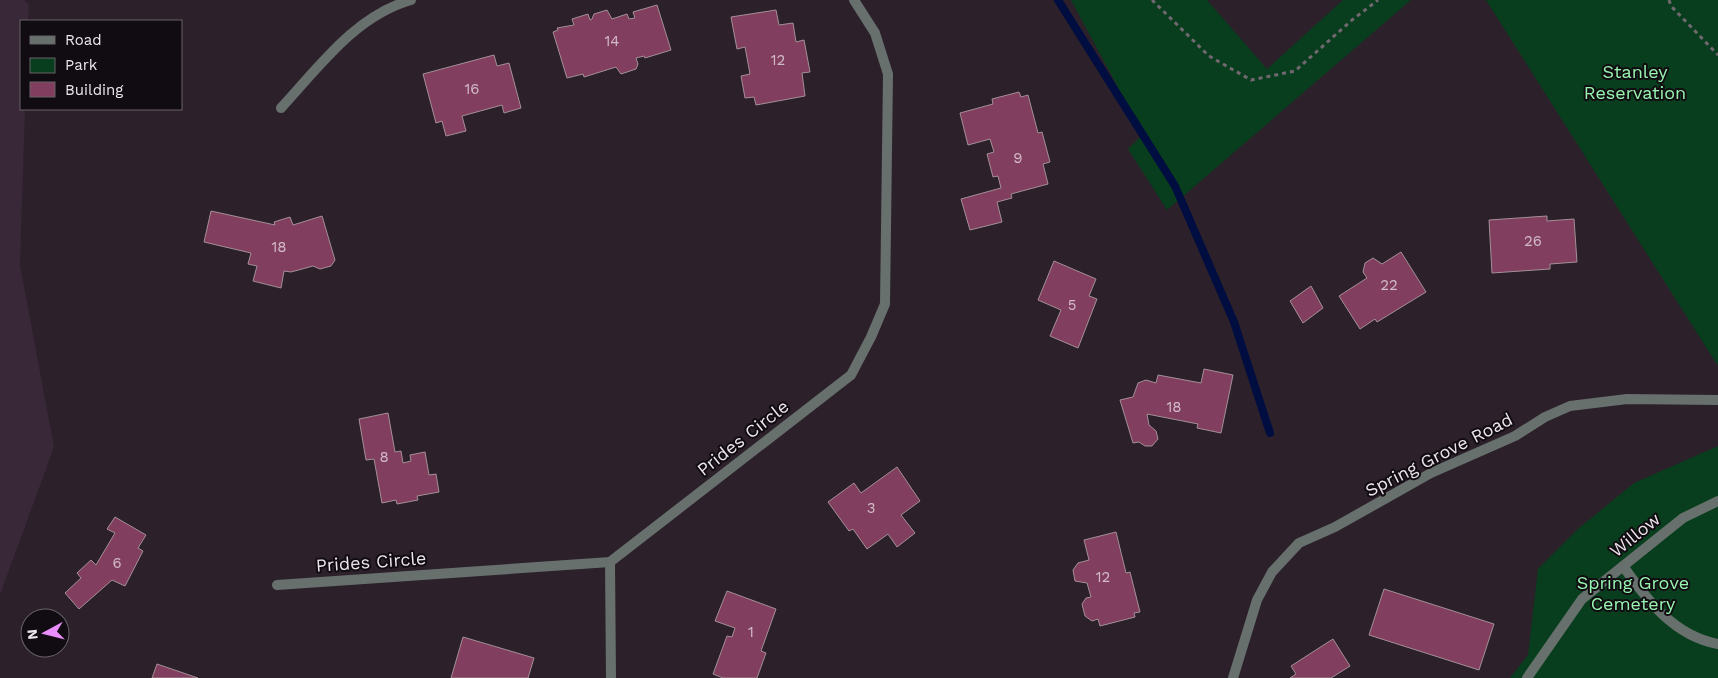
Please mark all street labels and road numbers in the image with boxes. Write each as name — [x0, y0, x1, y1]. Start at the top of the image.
street label: Prides Circle — [693, 395, 793, 480]
street label: Spring Grove Road — [1362, 408, 1516, 501]
street label: Willow — [1605, 508, 1664, 561]
street label: Prides Circle — [315, 547, 427, 576]

